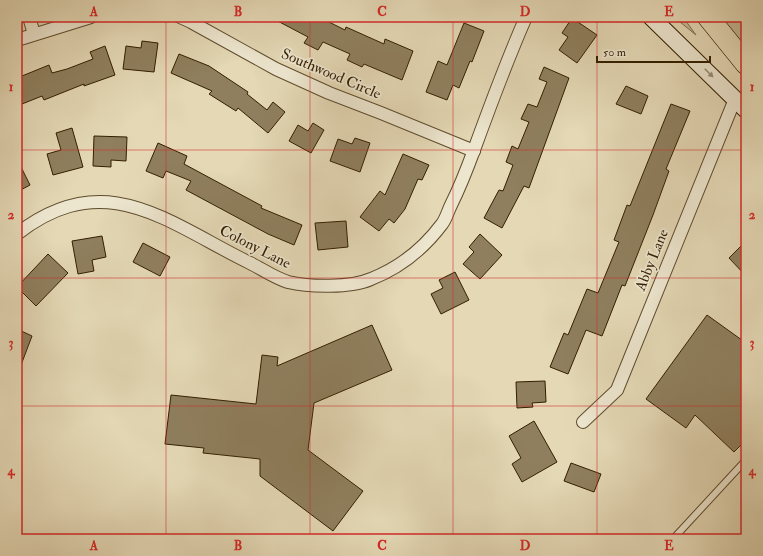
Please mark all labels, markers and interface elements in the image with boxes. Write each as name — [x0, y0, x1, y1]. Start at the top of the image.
text: A — [89, 4, 99, 20]
text: B — [234, 4, 242, 20]
text: C — [377, 4, 387, 20]
text: D — [520, 4, 531, 20]
text: E — [664, 4, 674, 20]
scale bar — [597, 38, 710, 64]
street label: Southwood Circle — [278, 44, 384, 104]
text: 50 m — [603, 45, 627, 60]
one-way arrow — [704, 68, 714, 78]
text: 1 — [9, 79, 14, 95]
text: 1 — [750, 79, 755, 95]
text: 2 — [8, 207, 15, 223]
text: 2 — [749, 207, 756, 223]
street label: Colony Lane — [216, 221, 294, 273]
street label: Abby Lane — [631, 226, 673, 295]
text: 3 — [9, 335, 14, 351]
text: 3 — [750, 335, 755, 351]
text: 4 — [6, 463, 15, 479]
text: 4 — [747, 463, 756, 479]
text: A — [89, 538, 99, 554]
text: B — [234, 538, 242, 554]
text: C — [377, 538, 387, 554]
text: D — [520, 538, 531, 554]
text: E — [664, 538, 674, 554]

